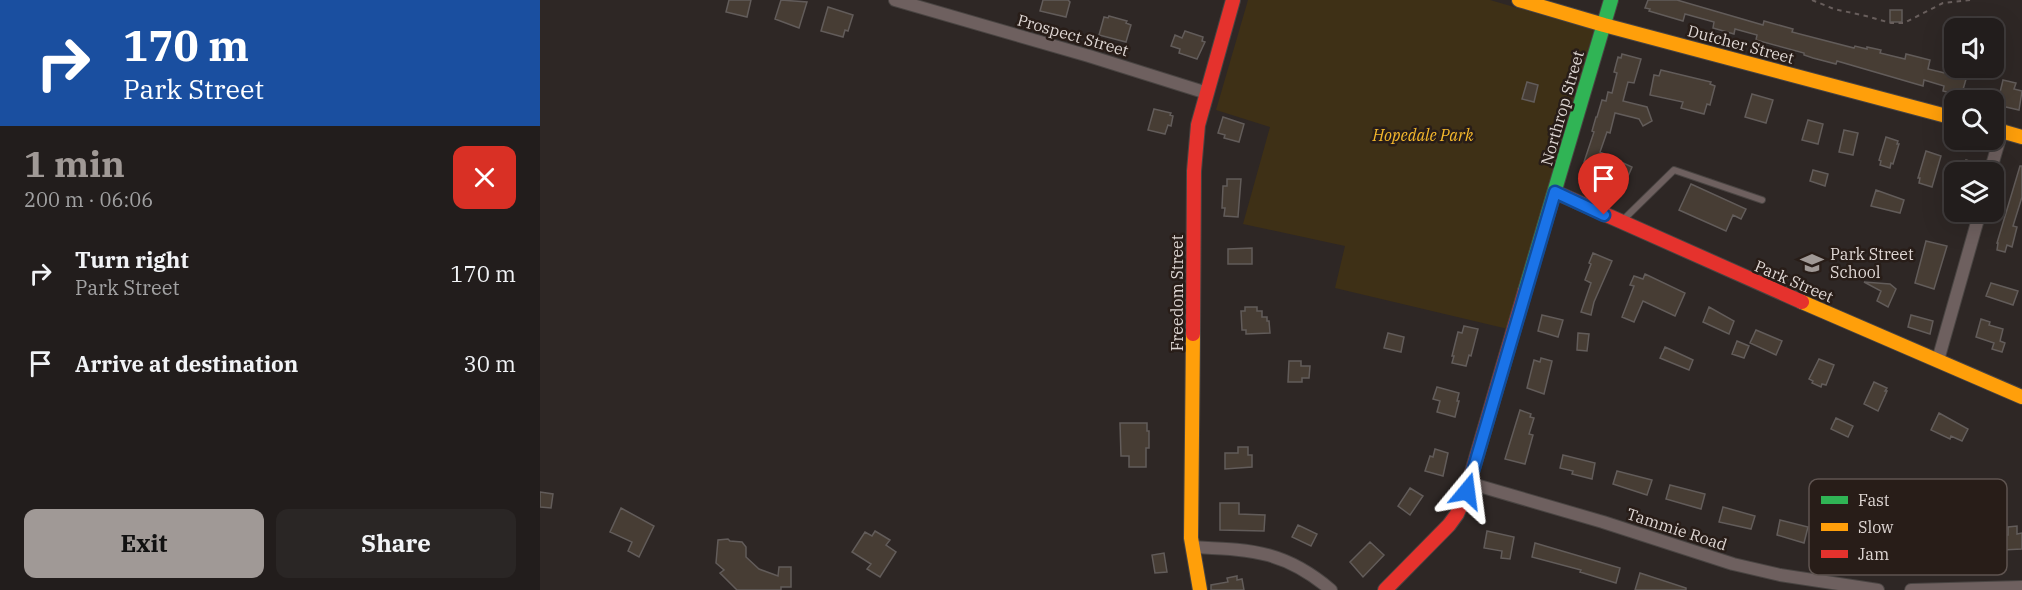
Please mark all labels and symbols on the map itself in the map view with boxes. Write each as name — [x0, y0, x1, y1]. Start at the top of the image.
street label: Prospect Street — [1015, 10, 1131, 61]
street label: Dutcher Street — [1686, 20, 1797, 68]
street label: Northrop Street — [1536, 48, 1588, 168]
park label: Hopedale Park — [1372, 125, 1474, 145]
pin — [1578, 153, 1629, 215]
street label: Freedom Street — [1167, 234, 1187, 351]
place label: Park Street School — [1830, 244, 1914, 282]
school or university icon: Park Street School — [1799, 250, 1825, 276]
street label: Park Street — [1752, 255, 1837, 307]
position arrow — [1435, 459, 1499, 523]
legend — [1809, 479, 2007, 575]
text: Fast — [1858, 490, 1890, 510]
street label: Tammie Road — [1624, 503, 1730, 555]
text: Slow — [1858, 517, 1894, 537]
text: Jam — [1858, 544, 1889, 564]

